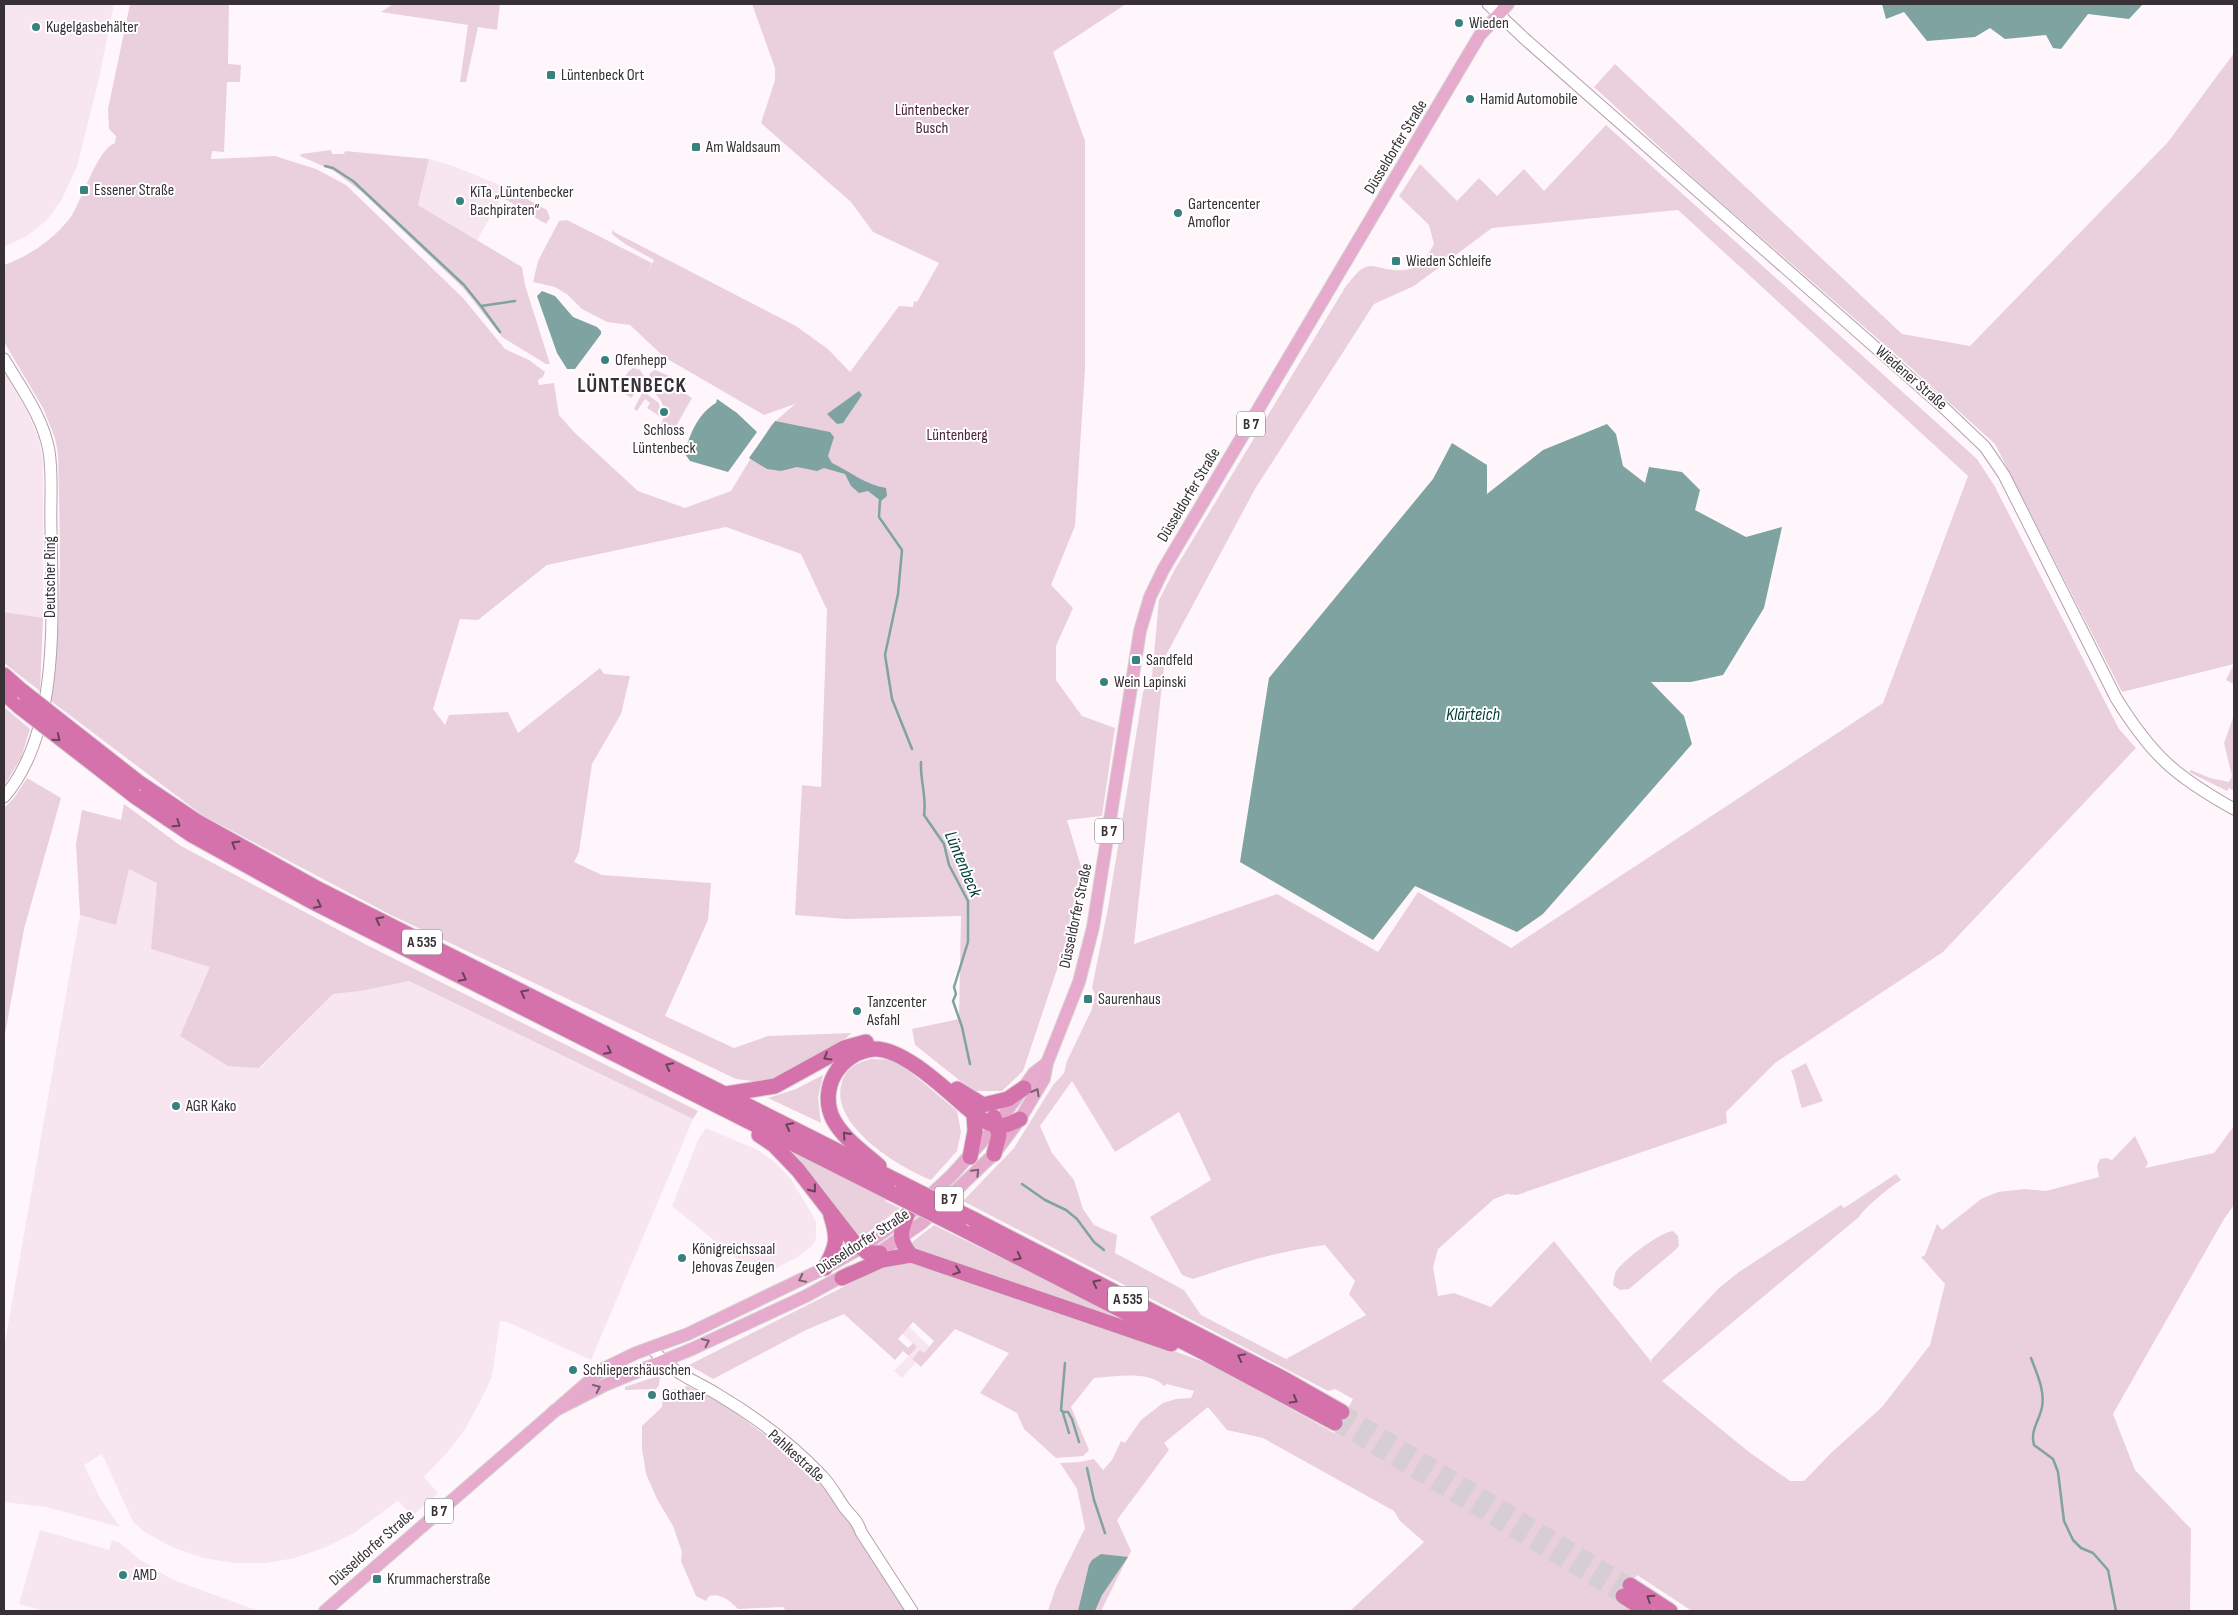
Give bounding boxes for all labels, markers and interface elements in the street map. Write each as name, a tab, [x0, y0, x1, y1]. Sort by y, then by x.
place label: Wieden	[1469, 14, 1509, 33]
marker: Wieden	[1453, 17, 1465, 29]
place label: Kugelgasbehälter	[46, 18, 139, 37]
marker: Kugelgasbehälter	[30, 21, 42, 33]
place label: Lüntenbeck Ort	[561, 66, 644, 85]
marker: Lüntenbeck Ort	[545, 69, 557, 81]
place label: Hamid Automobile	[1480, 90, 1578, 109]
marker: Hamid Automobile	[1464, 93, 1476, 105]
street label: Düsseldorfer Straße	[1360, 96, 1432, 198]
park label: Lüntenbecker Busch	[895, 101, 969, 138]
place label: Am Waldsaum	[705, 138, 781, 157]
marker: Am Waldsaum	[690, 141, 702, 153]
place label: Essener Straße	[94, 181, 174, 200]
place label: KiTa „Lüntenbecker Bachpiraten“	[470, 183, 574, 220]
marker: Essener Straße	[78, 184, 90, 196]
marker: KiTa „Lüntenbecker Bachpiraten“	[454, 195, 466, 207]
place label: Gartencenter Amoflor	[1187, 195, 1261, 232]
marker: Gartencenter Amoflor	[1172, 207, 1184, 219]
place label: Wieden Schleife	[1406, 252, 1492, 271]
marker: Wieden Schleife	[1390, 255, 1402, 267]
street label: Wiedener Straße	[1871, 342, 1951, 414]
place label: Ofenhepp	[615, 351, 667, 370]
marker: Ofenhepp	[599, 354, 611, 366]
district label: LÜNTENBECK	[577, 373, 687, 398]
marker: Schloss Lüntenbeck	[658, 406, 670, 418]
road number: B 7	[1237, 412, 1265, 436]
place label: Schloss Lüntenbeck	[632, 421, 696, 458]
park label: Lüntenberg	[926, 426, 988, 445]
street label: Düsseldorfer Straße	[1153, 444, 1225, 546]
street label: Deutscher Ring	[41, 536, 60, 618]
place label: Sandfeld	[1146, 651, 1193, 670]
marker: Sandfeld	[1130, 654, 1142, 666]
place label: Wein Lapinski	[1114, 673, 1186, 692]
marker: Wein Lapinski	[1098, 676, 1110, 688]
water label: Klärteich	[1446, 704, 1500, 725]
one-way arrow	[52, 732, 61, 741]
one-way arrow	[171, 818, 180, 827]
road number: B 7	[1095, 818, 1123, 844]
water label: Lüntenbeck	[940, 828, 987, 901]
one-way arrow	[232, 840, 241, 850]
street label: Düsseldorfer Straße	[1056, 862, 1096, 970]
one-way arrow	[313, 899, 322, 909]
one-way arrow	[375, 916, 384, 926]
road number: A 535	[402, 930, 442, 954]
one-way arrow	[458, 972, 467, 982]
one-way arrow	[520, 989, 529, 999]
place label: Saurenhaus	[1098, 990, 1161, 1009]
place label: Tanzcenter Asfahl	[866, 993, 927, 1030]
marker: Saurenhaus	[1082, 993, 1094, 1005]
marker: Tanzcenter Asfahl	[851, 1005, 863, 1017]
one-way arrow	[603, 1045, 612, 1055]
one-way arrow	[824, 1051, 833, 1061]
one-way arrow	[665, 1062, 674, 1072]
one-way arrow	[1030, 1088, 1040, 1097]
place label: AGR Kako	[185, 1097, 236, 1116]
marker: AGR Kako	[170, 1100, 182, 1112]
one-way arrow	[785, 1122, 794, 1132]
one-way arrow	[843, 1132, 852, 1141]
one-way arrow	[970, 1169, 979, 1178]
one-way arrow	[808, 1183, 816, 1192]
road number: B 7	[935, 1186, 963, 1212]
street label: Düsseldorfer Straße	[813, 1205, 913, 1279]
place label: Königreichssaal Jehovas Zeugen	[691, 1240, 775, 1277]
one-way arrow	[1013, 1251, 1022, 1261]
marker: Königreichssaal Jehovas Zeugen	[676, 1252, 688, 1264]
one-way arrow	[952, 1265, 961, 1275]
one-way arrow	[798, 1273, 807, 1283]
one-way arrow	[1092, 1279, 1101, 1289]
road number: A 535	[1108, 1286, 1148, 1312]
one-way arrow	[701, 1338, 710, 1348]
one-way arrow	[1237, 1353, 1246, 1363]
place label: Schliepershäuschen	[583, 1361, 691, 1380]
marker: Schliepershäuschen	[567, 1364, 579, 1376]
one-way arrow	[592, 1384, 601, 1395]
place label: Gothaer	[662, 1386, 706, 1405]
marker: Gothaer	[646, 1389, 658, 1401]
one-way arrow	[1289, 1394, 1298, 1404]
street label: Pahlkestraße	[764, 1426, 828, 1486]
road number: B 7	[425, 1498, 453, 1524]
street label: Düsseldorfer Straße	[326, 1506, 418, 1590]
place label: AMD	[132, 1566, 157, 1585]
marker: AMD	[117, 1569, 129, 1581]
place label: Krummacherstraße	[387, 1570, 490, 1589]
marker: Krummacherstraße	[371, 1573, 383, 1585]
one-way arrow	[1647, 1595, 1656, 1604]

